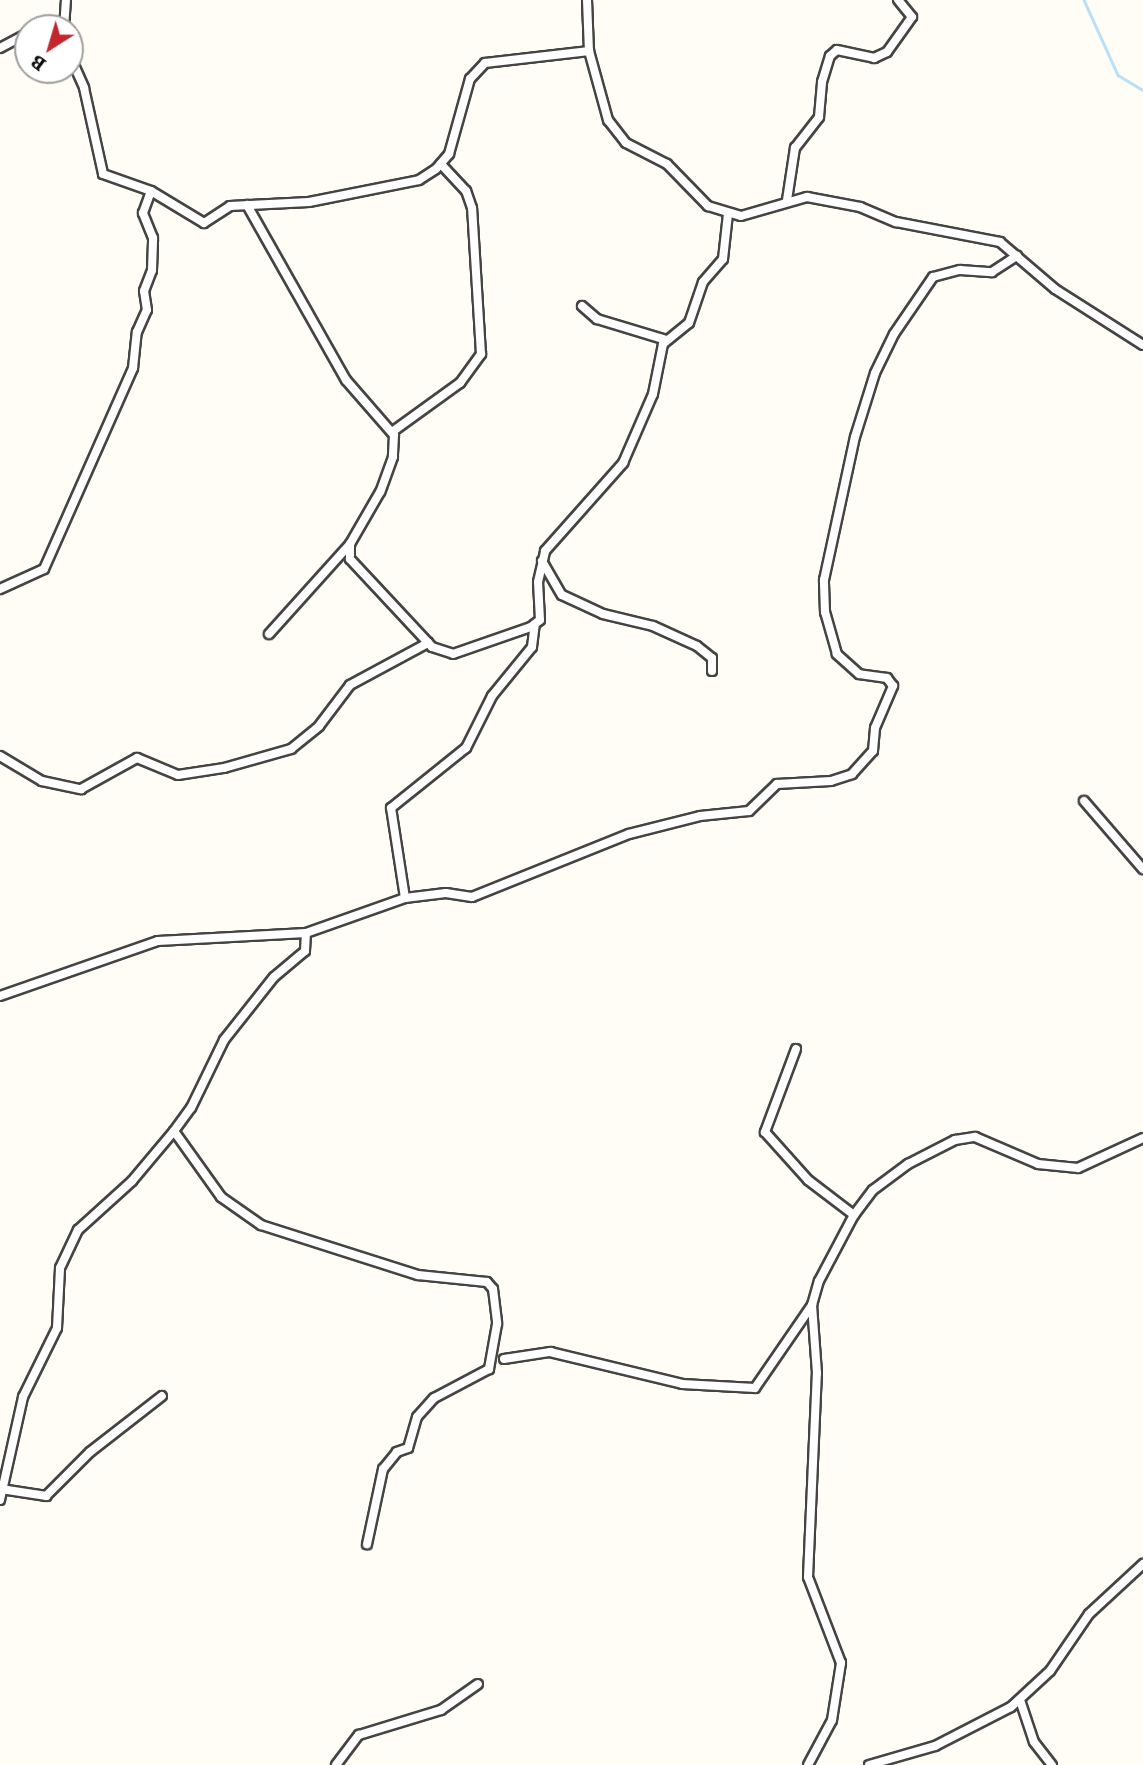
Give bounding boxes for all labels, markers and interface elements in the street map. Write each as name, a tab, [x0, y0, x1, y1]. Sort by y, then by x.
north arrow	[14, 14, 84, 84]
text: B	[24, 49, 51, 79]

